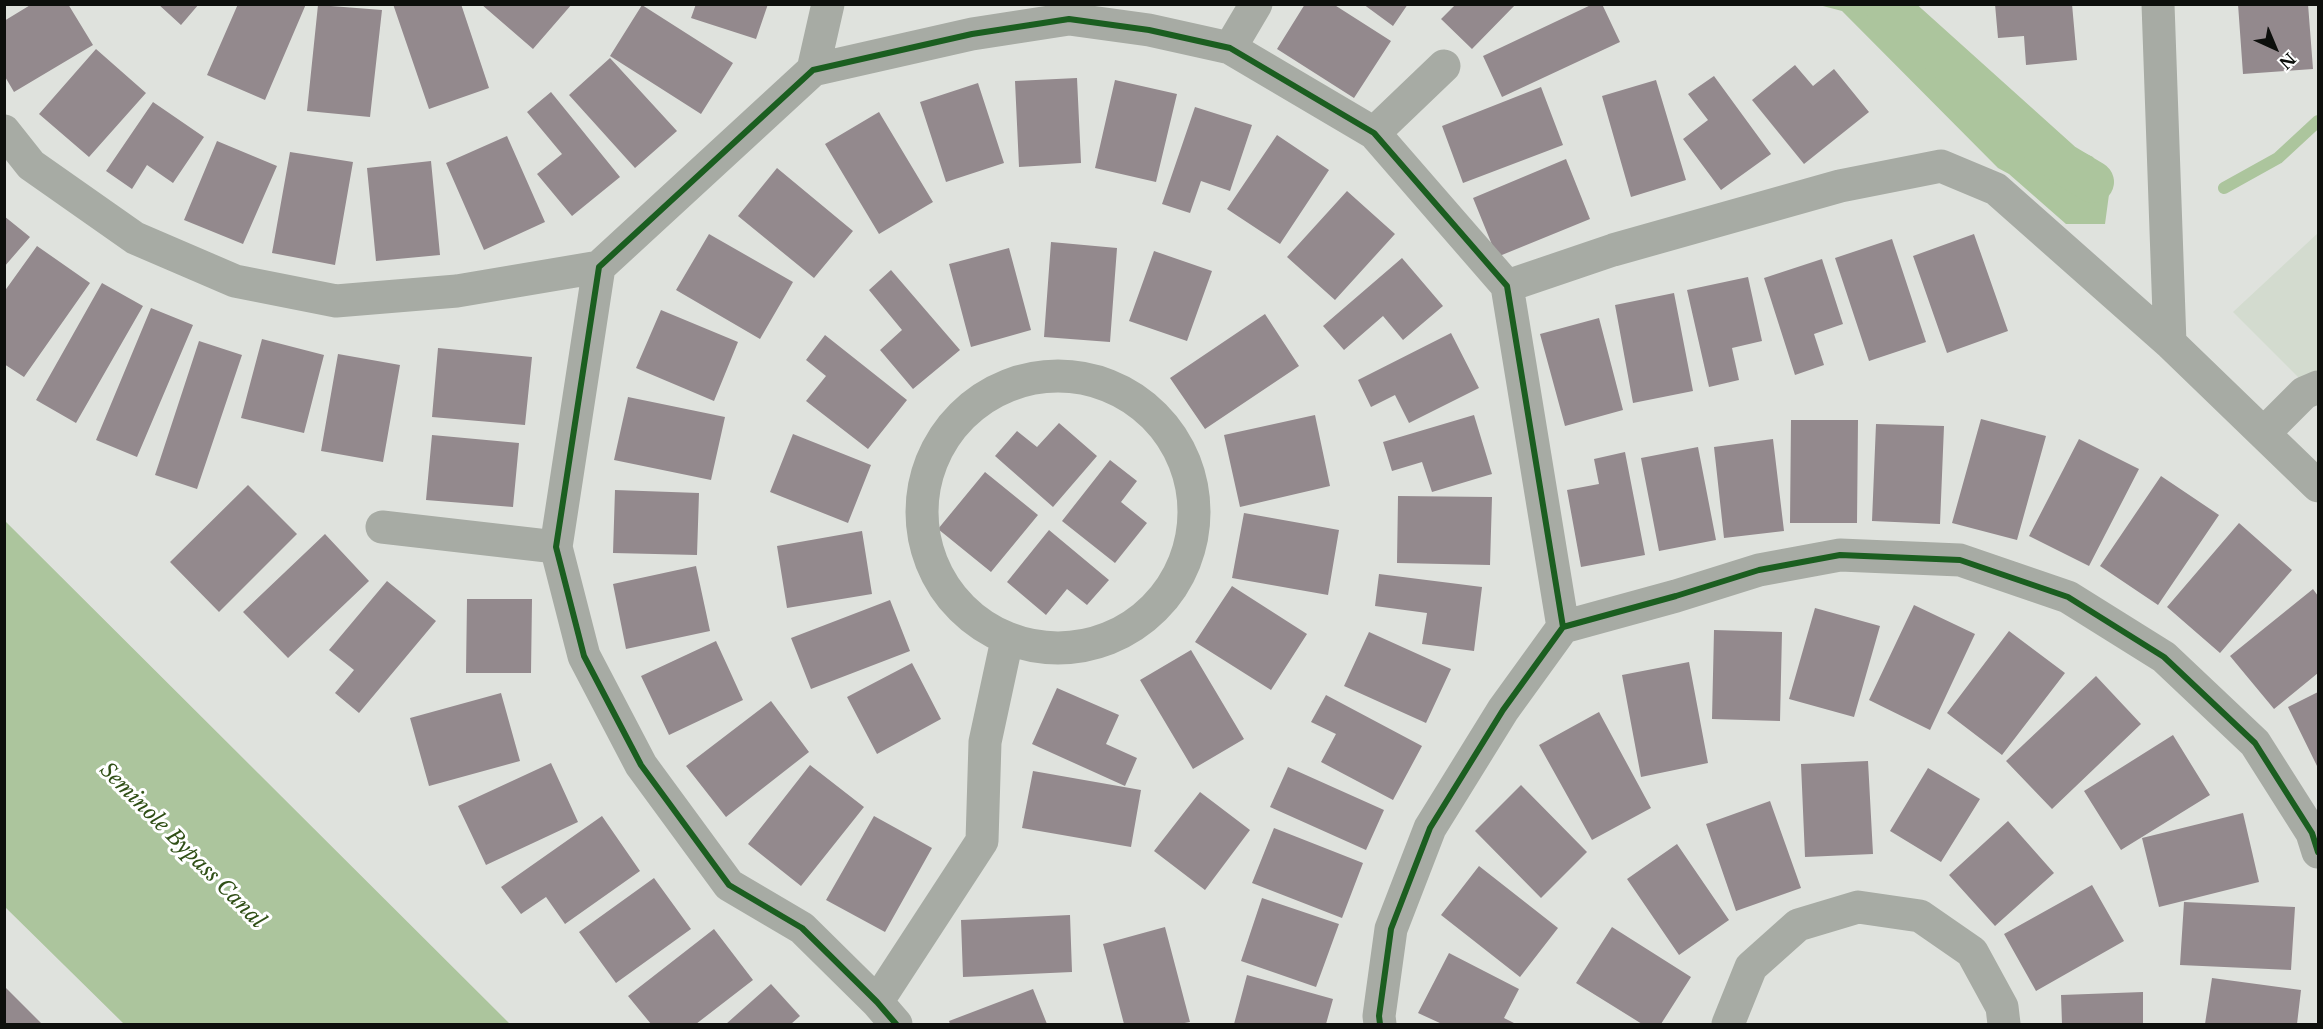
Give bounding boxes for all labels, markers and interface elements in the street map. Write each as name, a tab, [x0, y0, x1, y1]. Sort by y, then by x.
north arrow	[2245, 18, 2305, 78]
text: N	[2275, 49, 2300, 73]
water label: Seminole Bypass Canal	[94, 758, 270, 934]

